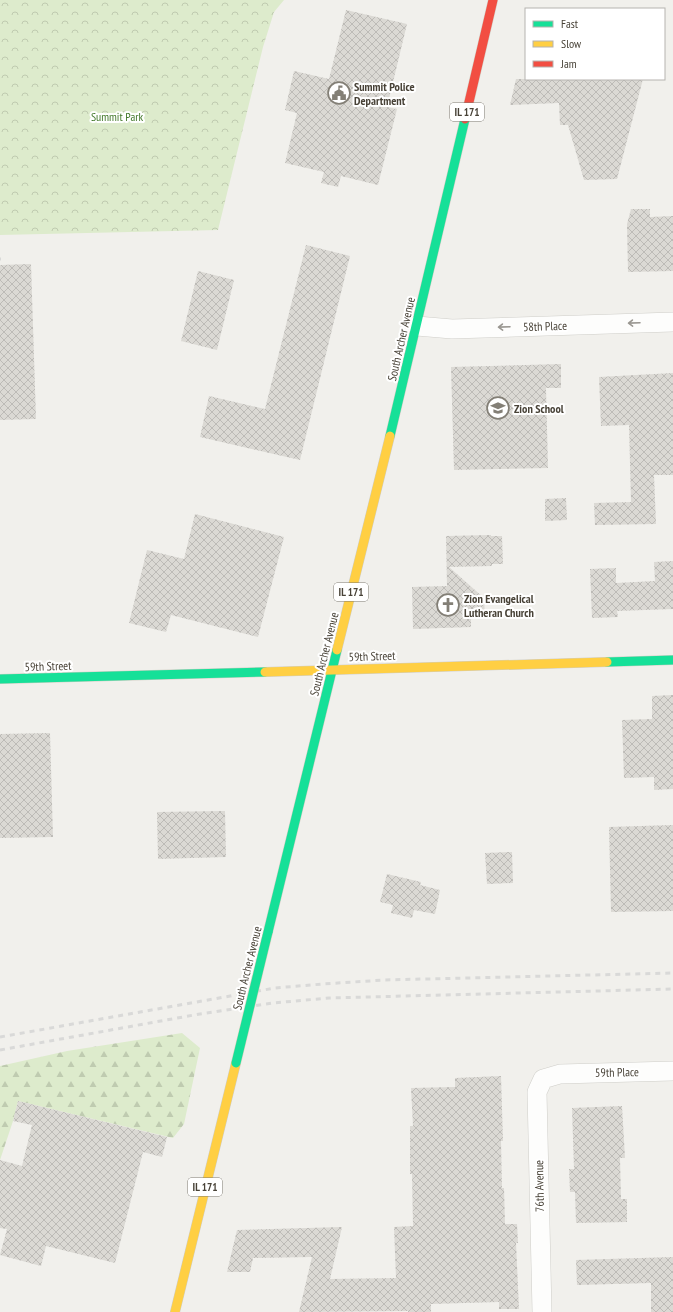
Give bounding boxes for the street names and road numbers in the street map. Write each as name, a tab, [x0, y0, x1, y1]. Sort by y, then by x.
road number: IL 171	[450, 103, 484, 121]
street label: South Archer Avenue	[384, 296, 418, 382]
street label: 58th Place	[523, 318, 567, 334]
road number: IL 171	[334, 583, 368, 601]
street label: South Archer Avenue	[306, 611, 342, 697]
street label: 59th Street	[348, 648, 396, 664]
street label: 59th Street	[24, 658, 72, 674]
street label: South Archer Avenue	[229, 925, 265, 1011]
street label: 59th Place	[595, 1064, 639, 1080]
street label: 76th Avenue	[531, 1160, 547, 1212]
road number: IL 171	[188, 1178, 222, 1196]

